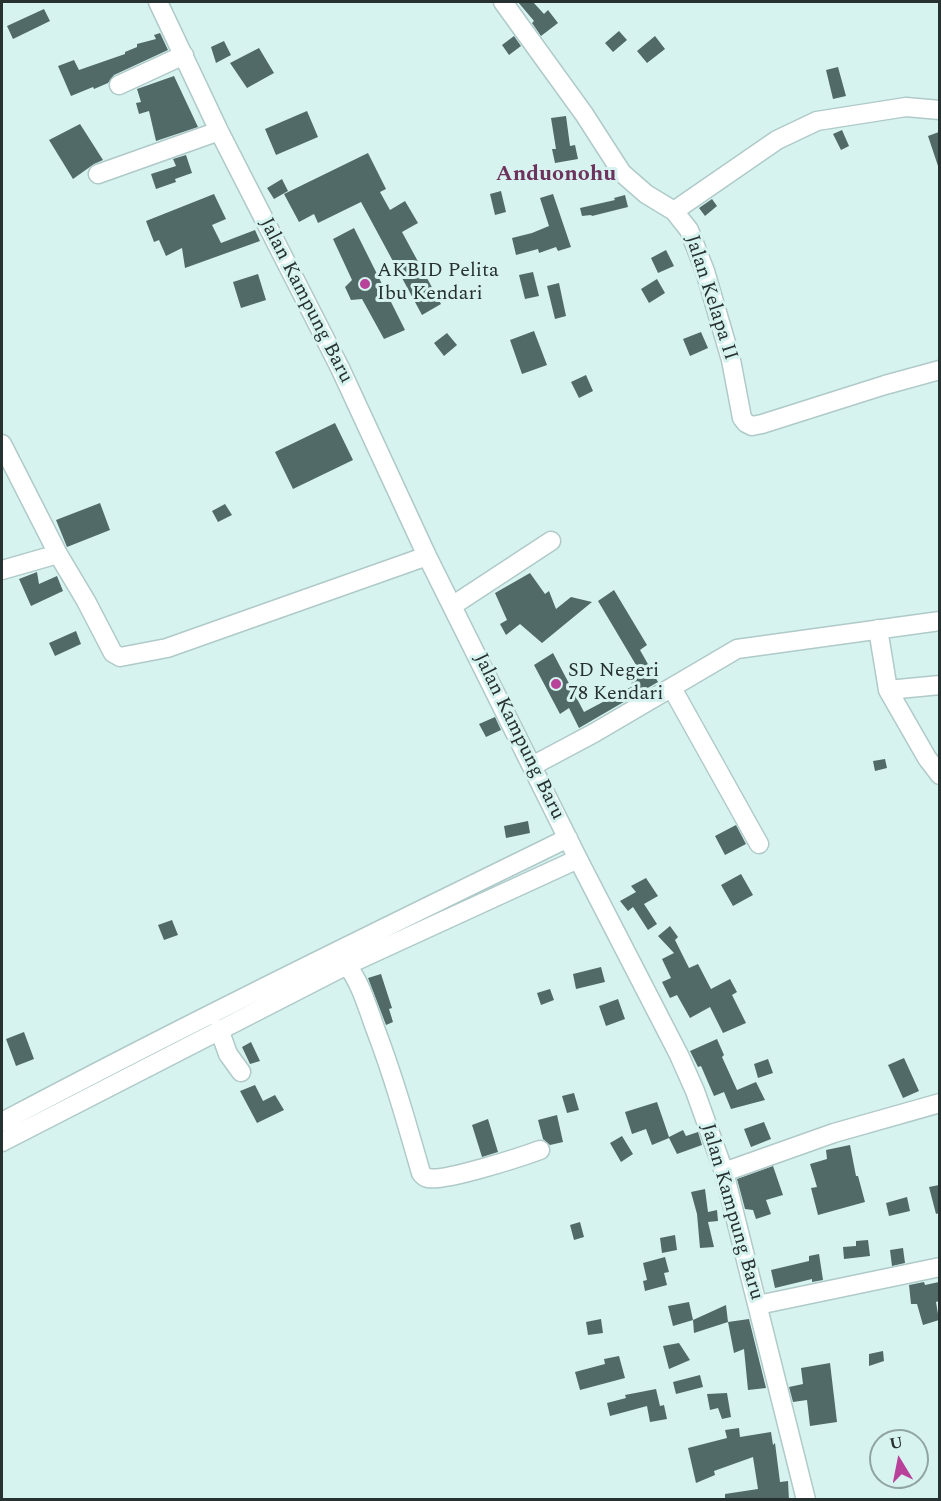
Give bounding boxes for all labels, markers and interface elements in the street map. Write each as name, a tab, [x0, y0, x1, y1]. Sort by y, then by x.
district label: Anduonohu	[496, 163, 616, 189]
street label: Jalan Kampung Baru	[253, 214, 357, 388]
street label: Jalan Kelapa II	[678, 232, 742, 364]
place label: AKBID Pelita Ibu Kendari	[377, 260, 499, 307]
marker: AKBID Pelita Ibu Kendari	[358, 277, 372, 291]
street label: Jalan Kampung Baru	[467, 650, 569, 824]
place label: SD Negeri 78 Kendari	[568, 660, 663, 707]
marker: SD Negeri 78 Kendari	[549, 677, 563, 691]
street label: Jalan Kampung Baru	[694, 1121, 768, 1303]
north arrow	[869, 1429, 929, 1489]
text: U	[888, 1430, 905, 1456]

